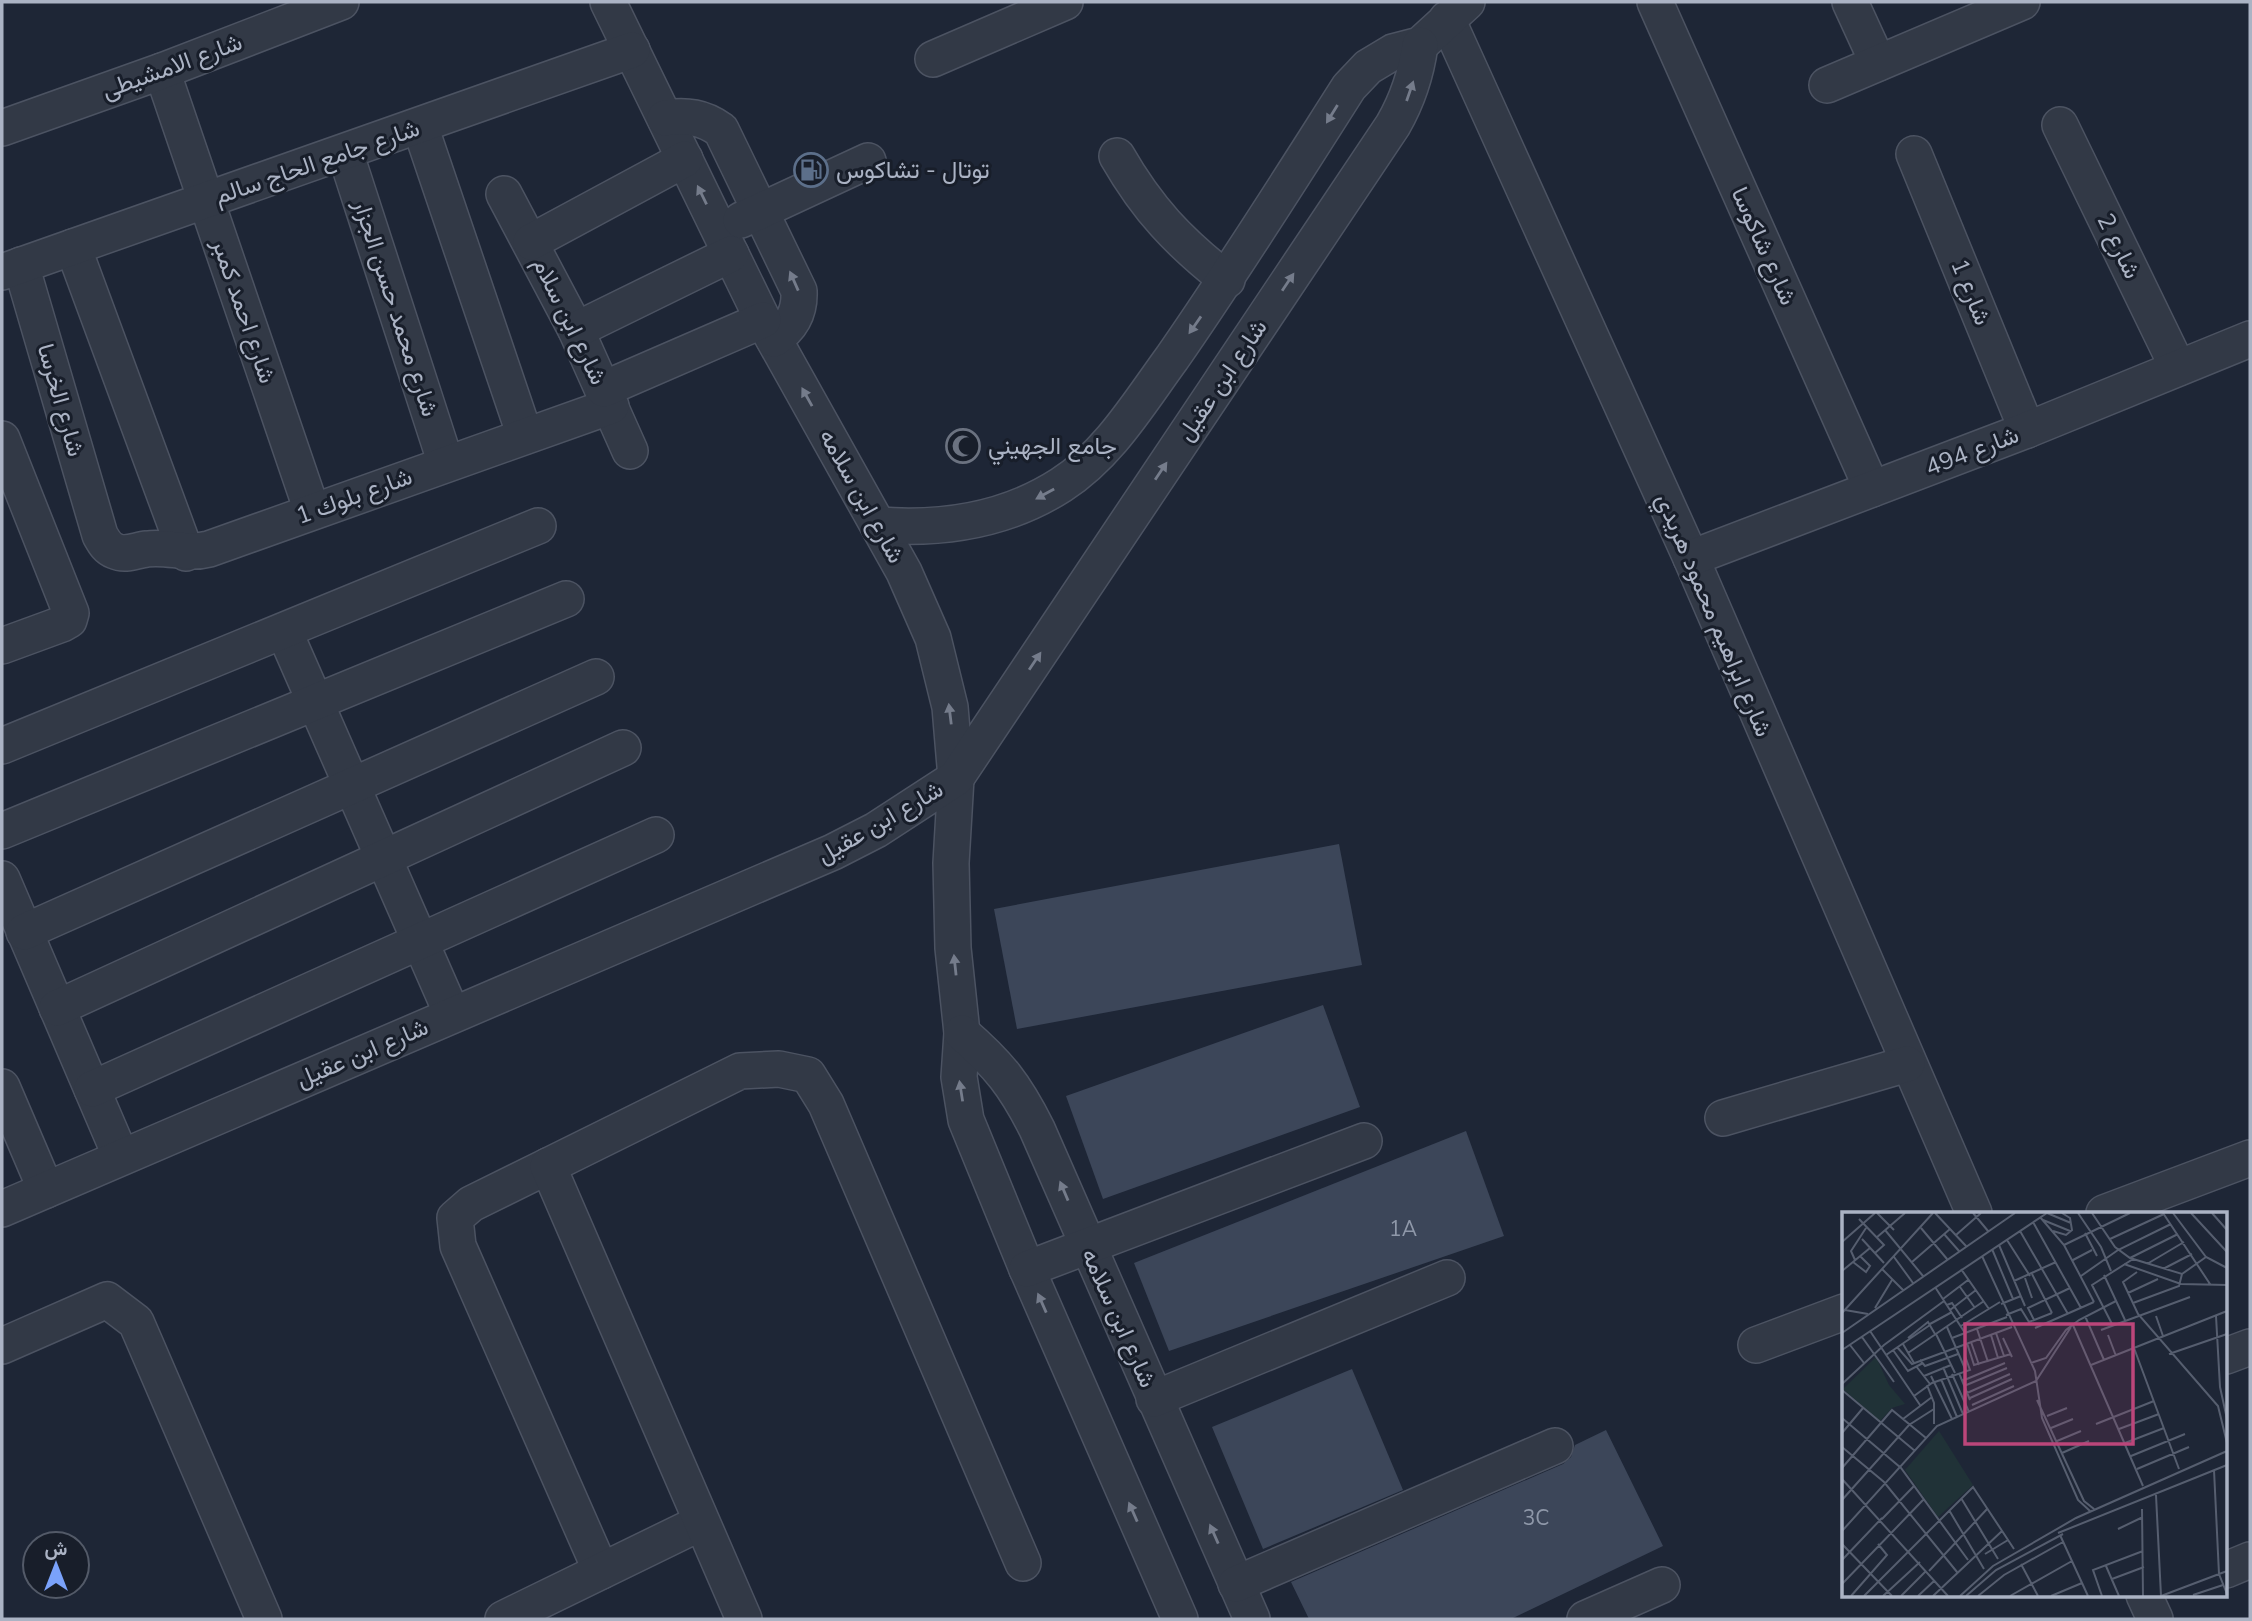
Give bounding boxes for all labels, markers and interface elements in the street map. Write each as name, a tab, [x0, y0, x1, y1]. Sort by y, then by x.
street label: شارع الامشيطى	[97, 26, 247, 106]
one-way arrow	[1405, 80, 1416, 101]
one-way arrow	[1325, 105, 1338, 124]
street label: شارع جامع الحاج سالم	[210, 112, 424, 213]
fuel station icon: توتال - تشاكوس	[792, 151, 830, 189]
place label: توتال - تشاكوس	[836, 154, 990, 186]
street label: شارع شاكوسا	[1724, 182, 1804, 310]
one-way arrow	[697, 185, 708, 205]
street label: شارع محمد حسن الجزار	[345, 194, 446, 421]
street label: شارع 2	[2090, 208, 2148, 284]
street label: شارع احمد كمبر	[204, 234, 284, 387]
street label: شارع ابن سلام	[525, 252, 615, 390]
street label: شارع 1	[1943, 254, 1999, 330]
one-way arrow	[788, 271, 800, 291]
one-way arrow	[1281, 273, 1295, 291]
street label: شارع ابن عقيل	[1169, 313, 1275, 447]
one-way arrow	[1188, 316, 1202, 335]
street label: شارع الخرسا	[30, 340, 92, 460]
one-way arrow	[801, 387, 813, 407]
street label: شارع 494	[1921, 419, 2023, 483]
street label: شارع ابن سلامه	[812, 423, 912, 569]
mosque icon: جامع الجهيني	[944, 427, 982, 465]
place label: جامع الجهيني	[988, 430, 1117, 465]
street label: شارع بلوك 1	[291, 460, 417, 532]
one-way arrow	[1155, 462, 1168, 481]
one-way arrow	[1035, 488, 1055, 500]
street label: شارع ابراهيم محمود هريدي	[1645, 488, 1780, 743]
one-way arrow	[1028, 651, 1041, 670]
one-way arrow	[945, 702, 956, 724]
street label: شارع ابن عقيل	[811, 773, 949, 871]
one-way arrow	[949, 954, 960, 976]
street label: شارع ابن عقيل	[291, 1011, 433, 1095]
one-way arrow	[955, 1080, 966, 1102]
one-way arrow	[1058, 1181, 1069, 1202]
inset map	[1842, 1212, 2228, 1596]
house number: 1A	[1389, 1215, 1417, 1243]
street label: شارع ابن سلامه	[1074, 1243, 1164, 1393]
one-way arrow	[1036, 1293, 1048, 1313]
one-way arrow	[1127, 1502, 1139, 1522]
house number: 3C	[1523, 1504, 1549, 1532]
one-way arrow	[1208, 1524, 1219, 1545]
north arrow	[21, 1530, 91, 1600]
text: ش	[45, 1536, 68, 1562]

